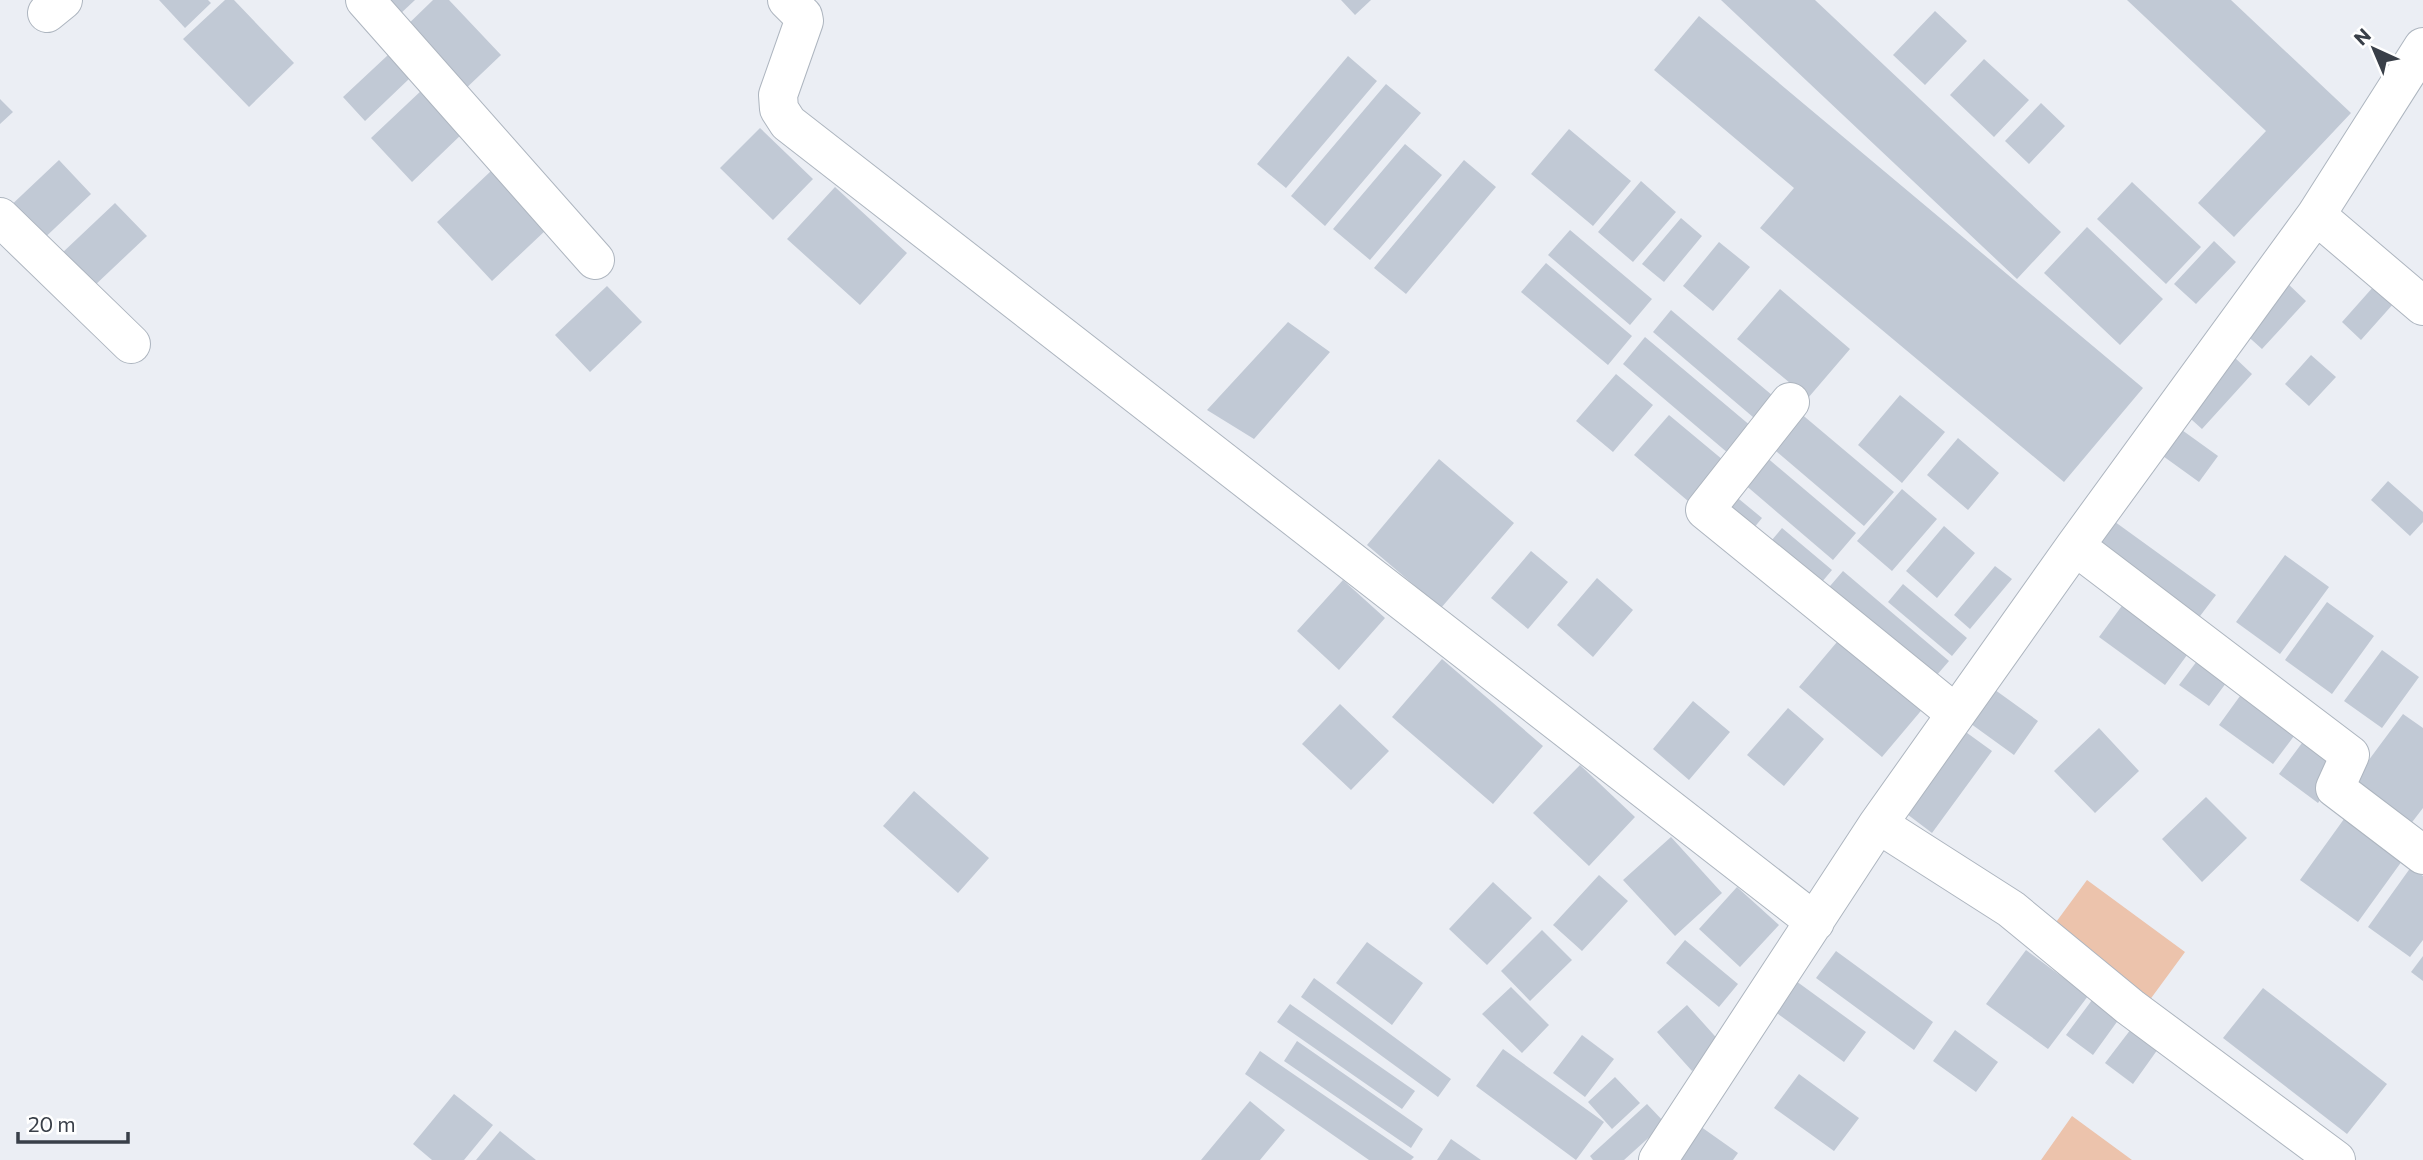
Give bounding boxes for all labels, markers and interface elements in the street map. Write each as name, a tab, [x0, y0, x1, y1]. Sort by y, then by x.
north arrow	[2339, 14, 2409, 84]
text: N	[2349, 23, 2375, 50]
scale bar	[18, 1100, 128, 1144]
text: 20 m	[28, 1111, 76, 1136]

